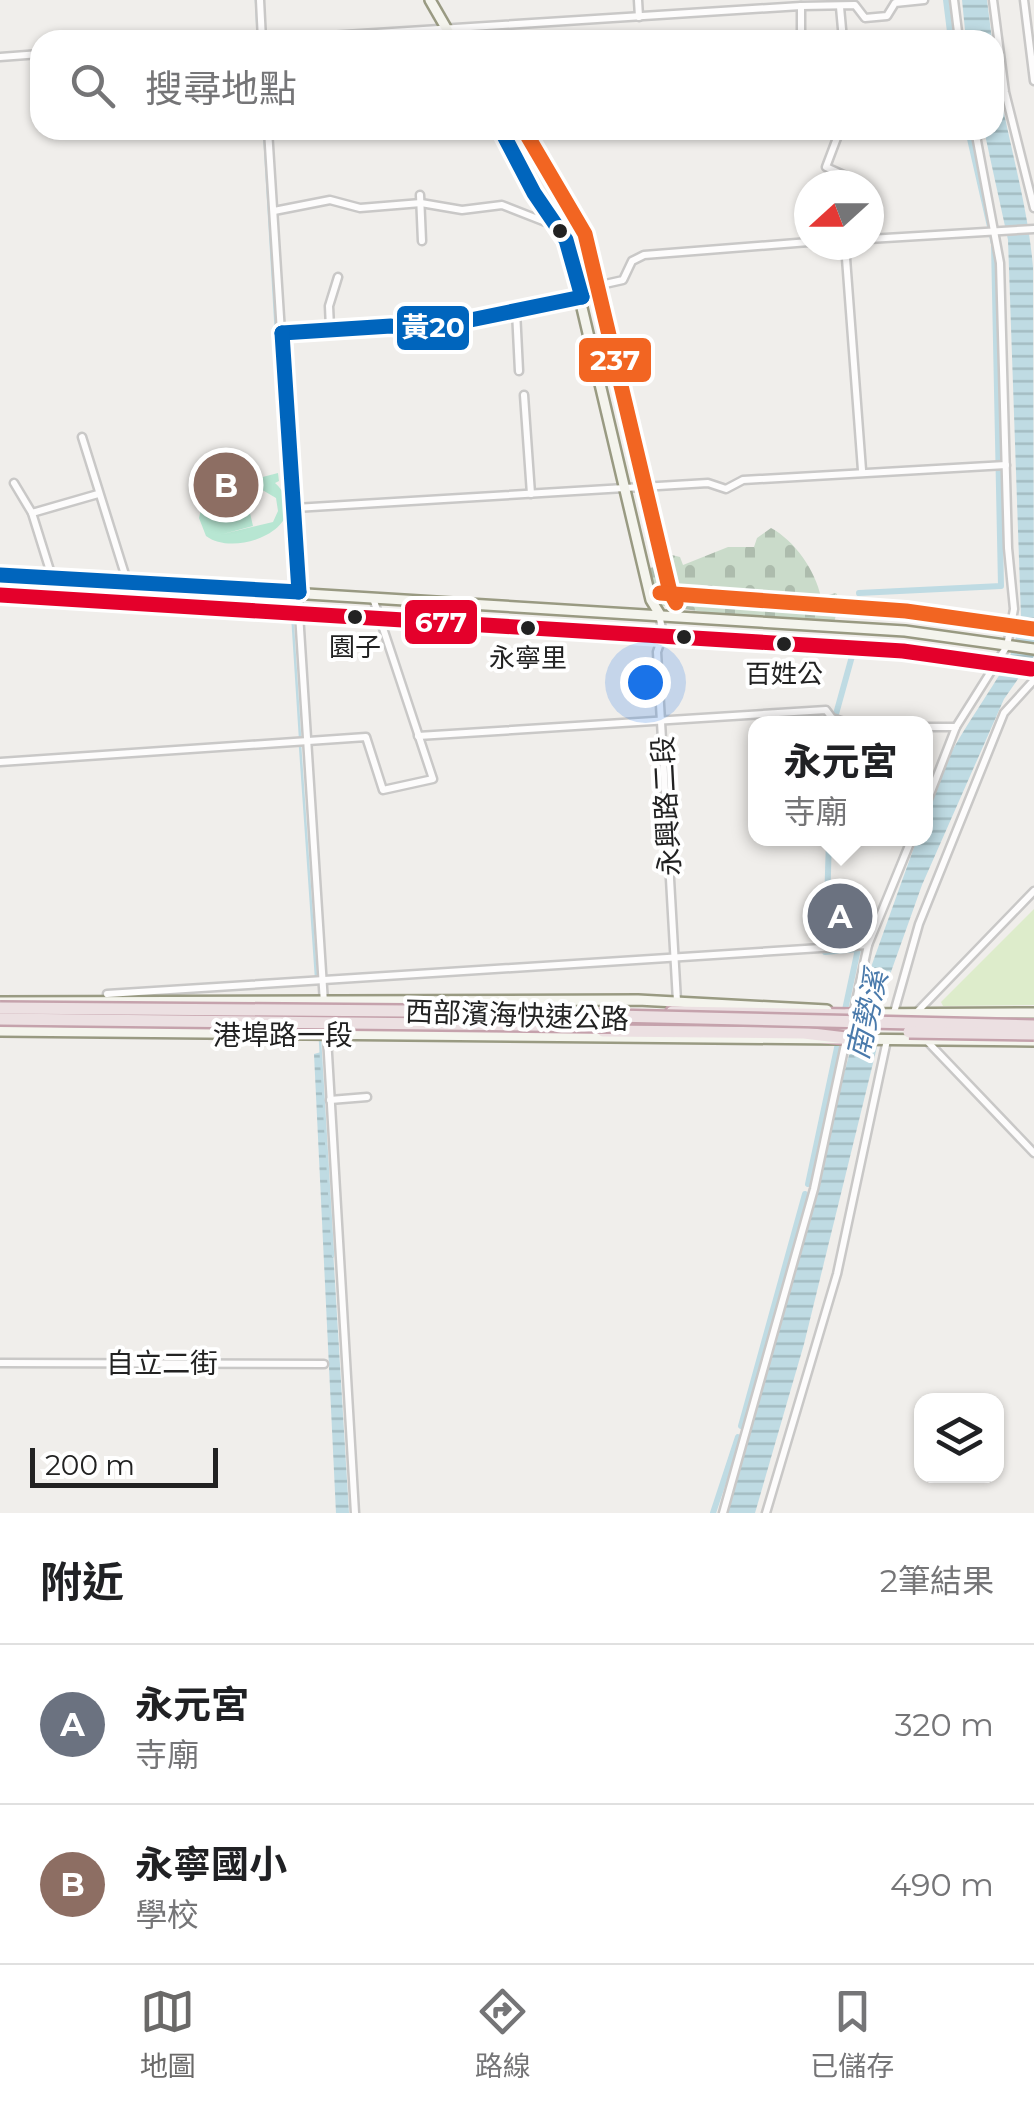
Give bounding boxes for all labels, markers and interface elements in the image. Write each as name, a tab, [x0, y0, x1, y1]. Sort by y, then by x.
search box	[30, 30, 1004, 140]
icon: search	[65, 58, 120, 113]
text: 搜尋地點	[145, 65, 297, 112]
north arrow	[794, 170, 884, 260]
unlabelled marker	[550, 221, 570, 241]
line badge: 黃20	[395, 304, 471, 352]
text: 黃20	[401, 310, 465, 344]
line badge: 237	[577, 336, 653, 384]
text: 237	[590, 343, 640, 377]
pin: B	[194, 448, 258, 522]
line badge: 677	[403, 598, 479, 646]
text: 677	[415, 605, 467, 639]
marker: 園子	[345, 607, 365, 627]
marker: 永寧里	[518, 618, 538, 638]
unlabelled marker	[674, 627, 694, 647]
place label: 園子	[329, 631, 381, 663]
marker: 百姓公	[774, 634, 794, 654]
place label: 永寧里	[489, 642, 567, 674]
your location	[620, 657, 671, 708]
place label: 百姓公	[745, 658, 823, 690]
popup	[748, 716, 933, 846]
street label: 永興路二段	[645, 735, 687, 877]
text: 永元宮	[783, 738, 898, 785]
text: 寺廟	[783, 792, 848, 831]
pin: A	[808, 878, 872, 954]
water label: 南勢溪	[839, 963, 896, 1063]
street label: 西部濱海快速公路	[404, 994, 630, 1036]
street label: 港埠路一段	[213, 1018, 353, 1052]
street label: 自立二街	[106, 1346, 218, 1380]
map controls	[914, 1393, 1004, 1483]
button: layers	[914, 1393, 1004, 1483]
scale bar	[30, 1443, 218, 1488]
text: 200 m	[45, 1448, 135, 1482]
text: 附近	[40, 1556, 124, 1608]
text: 2筆結果	[880, 1561, 994, 1600]
text: 永元宮	[135, 1681, 249, 1728]
text: A	[60, 1705, 85, 1744]
text: 320 m	[894, 1705, 994, 1744]
text: 寺廟	[135, 1735, 199, 1774]
text: 永寧國小	[135, 1841, 287, 1888]
text: B	[60, 1865, 85, 1904]
text: 490 m	[890, 1865, 994, 1904]
text: 學校	[135, 1895, 199, 1934]
tab: 地圖	[140, 1984, 196, 2084]
tab: 路線	[475, 1984, 531, 2084]
tab: 已儲存	[810, 1984, 894, 2084]

